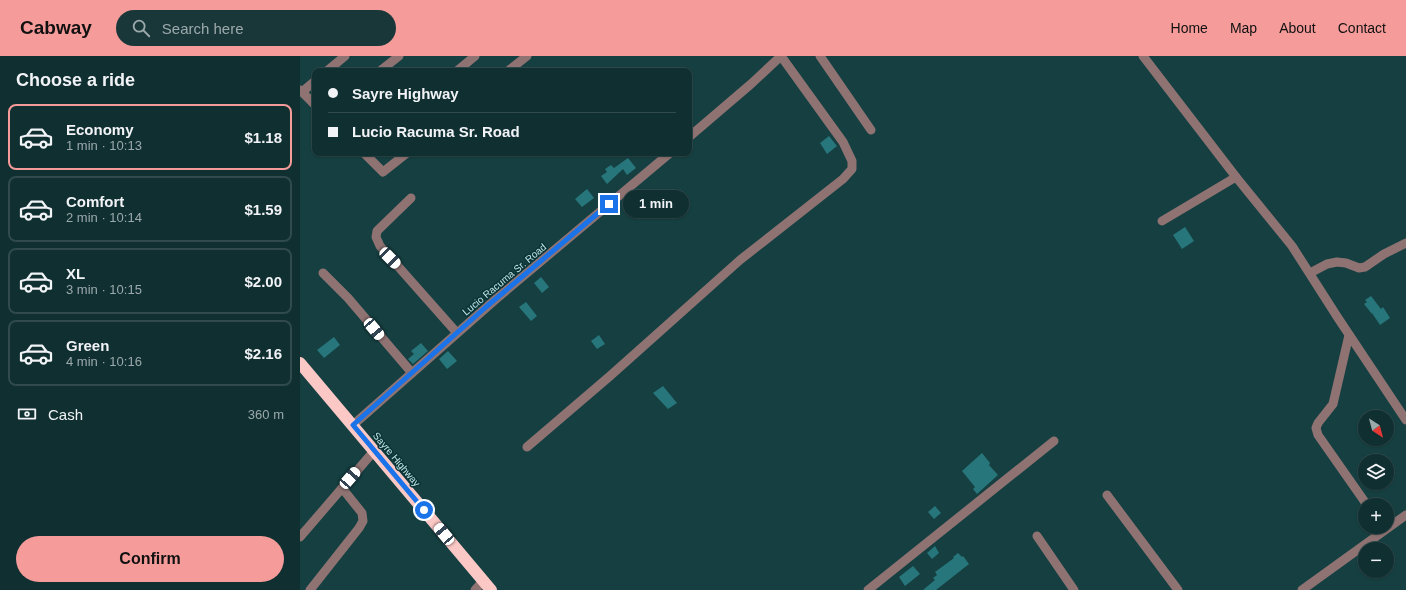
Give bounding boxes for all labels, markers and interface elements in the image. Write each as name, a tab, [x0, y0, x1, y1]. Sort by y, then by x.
search box	[116, 10, 396, 46]
text: Cabway	[20, 17, 92, 38]
icon: search	[130, 17, 152, 39]
text: Search here	[162, 20, 244, 37]
text: Home	[1171, 20, 1208, 36]
text: Map	[1230, 20, 1257, 36]
text: About	[1279, 20, 1316, 36]
text: Contact	[1338, 20, 1386, 36]
text: Choose a ride	[16, 70, 135, 90]
text: Sayre Highway	[352, 85, 459, 102]
icon: car	[18, 119, 54, 155]
text: Economy	[66, 121, 134, 138]
text: Lucio Racuma Sr. Road	[352, 123, 520, 140]
text: $1.18	[244, 129, 282, 146]
text: 1 min · 10:13	[66, 138, 142, 153]
callout: 1 min	[623, 190, 689, 218]
icon: car	[18, 191, 54, 227]
text: Comfort	[66, 193, 124, 210]
route end	[600, 195, 618, 213]
text: 1 min	[639, 196, 673, 211]
text: $1.59	[244, 201, 282, 218]
text: 2 min · 10:14	[66, 210, 142, 225]
street label: Lucio Racuma Sr. Road	[460, 241, 548, 318]
car	[377, 245, 403, 271]
icon: car	[18, 263, 54, 299]
text: XL	[66, 265, 85, 282]
text: $2.00	[244, 273, 282, 290]
text: 3 min · 10:15	[66, 282, 142, 297]
car	[362, 316, 386, 342]
icon: car	[18, 335, 54, 371]
text: Green	[66, 337, 109, 354]
text: $2.16	[244, 345, 282, 362]
text: 4 min · 10:16	[66, 354, 142, 369]
icon: cash	[16, 403, 38, 425]
text: Cash	[48, 406, 83, 423]
text: 360 m	[248, 407, 284, 422]
north arrow	[1358, 410, 1394, 446]
map controls	[1358, 410, 1394, 578]
street label: Sayre Highway	[371, 430, 422, 489]
button: layers	[1358, 454, 1394, 490]
car	[338, 465, 362, 491]
button: +	[1358, 498, 1394, 534]
route start	[415, 501, 433, 519]
car	[432, 521, 456, 547]
button: Confirm	[16, 536, 284, 582]
button: −	[1358, 542, 1394, 578]

